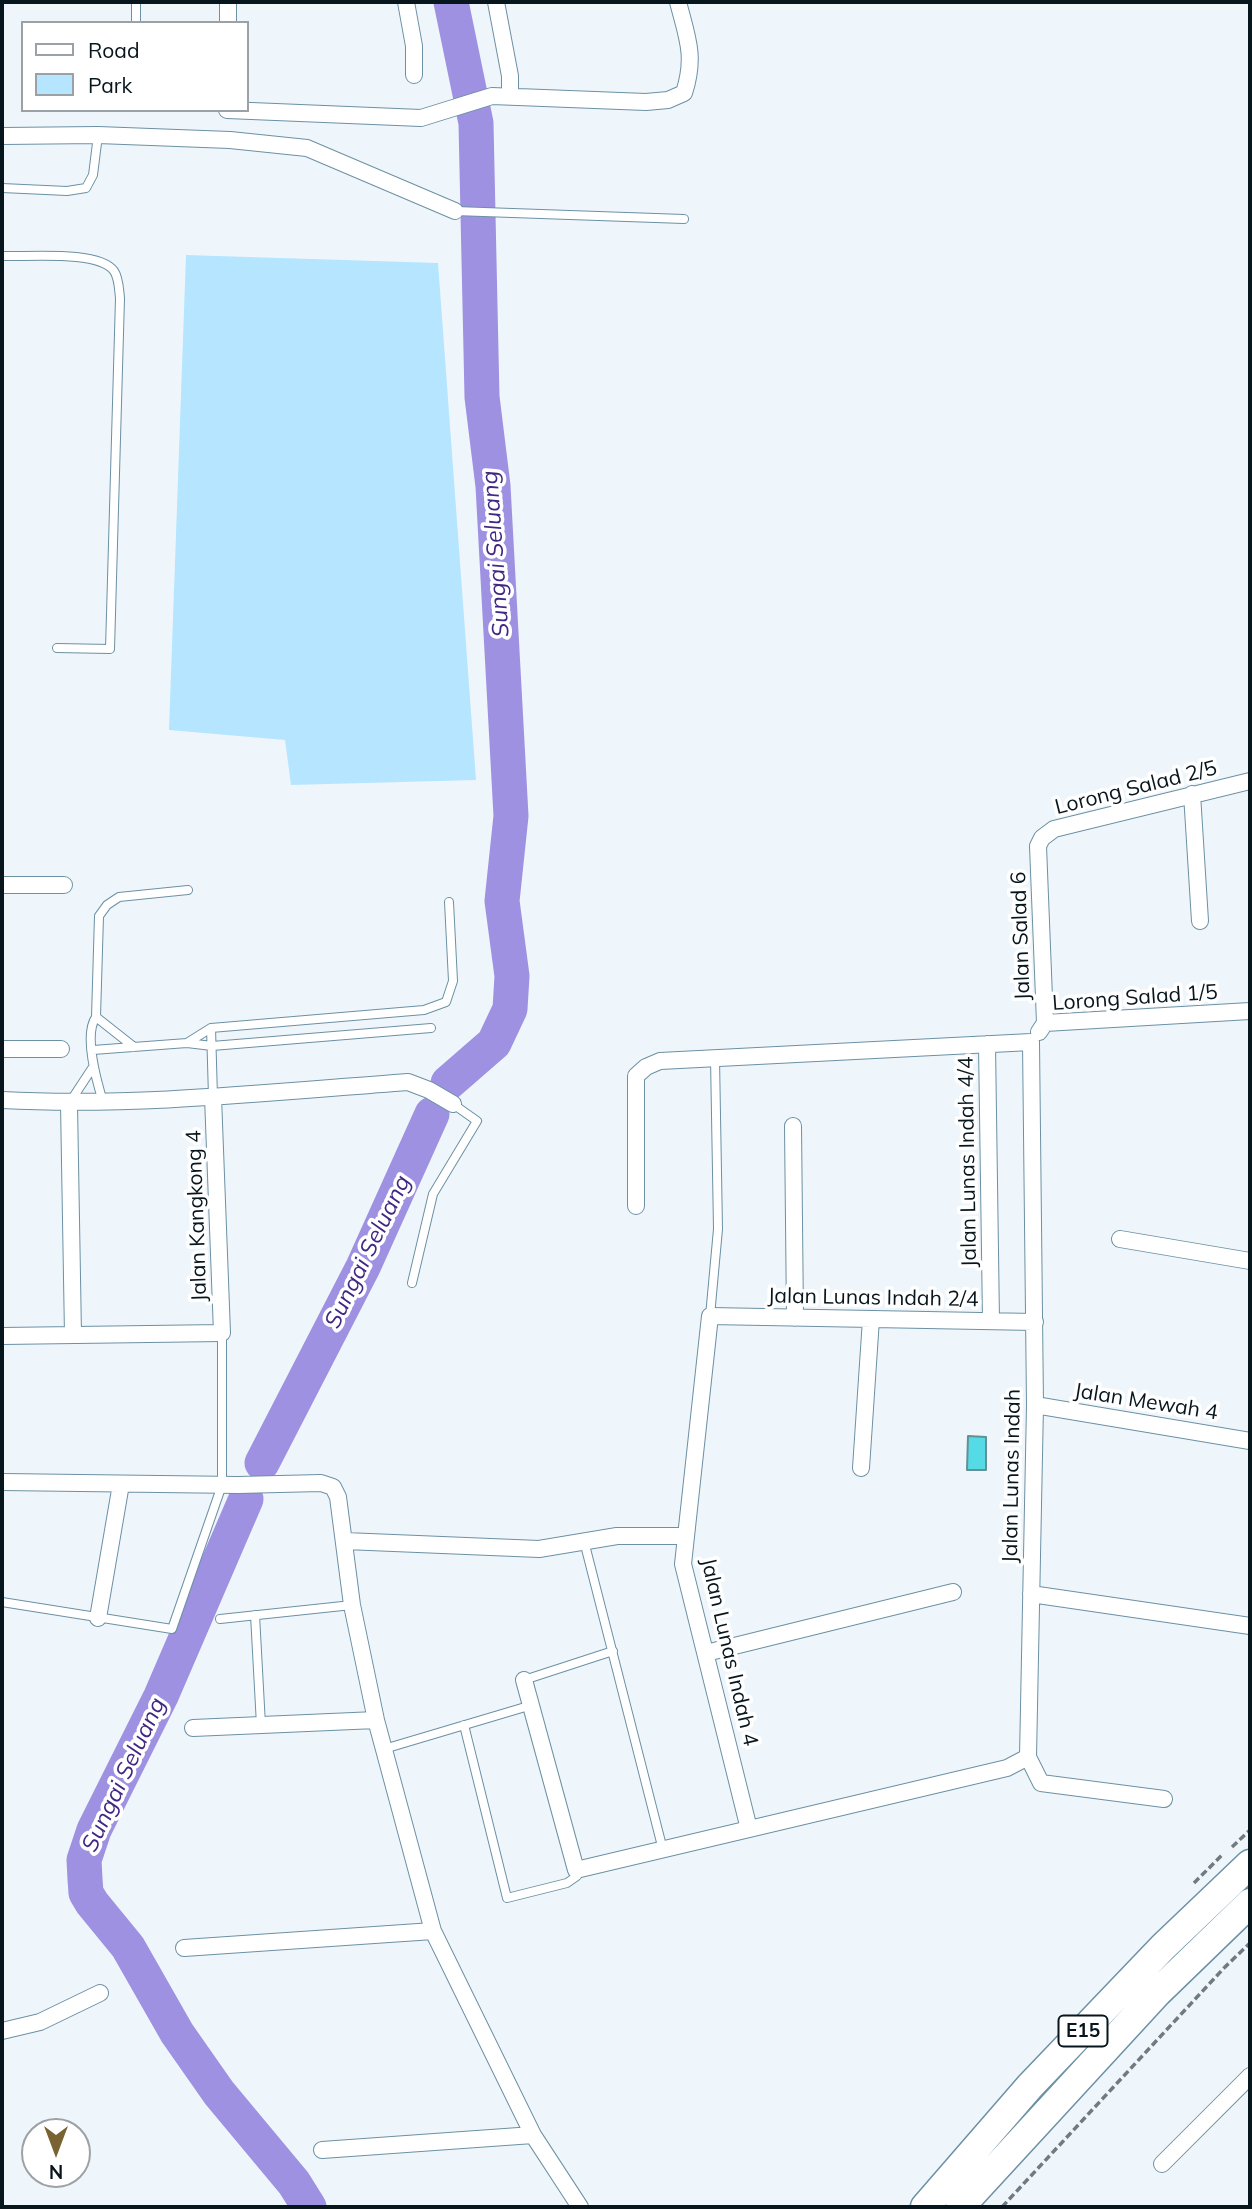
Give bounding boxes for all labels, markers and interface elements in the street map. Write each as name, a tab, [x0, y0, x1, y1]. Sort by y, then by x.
legend	[21, 21, 248, 112]
text: Road	[88, 37, 139, 63]
text: Park	[88, 72, 132, 98]
water label: Sungai Seluang	[476, 470, 516, 638]
street label: Lorong Salad 2/5	[1053, 756, 1219, 820]
street label: Jalan Salad 6	[1006, 871, 1036, 1001]
street label: Lorong Salad 1/5	[1051, 980, 1219, 1016]
street label: Jalan Lunas Indah 4/4	[954, 1056, 982, 1268]
street label: Jalan Kangkong 4	[181, 1130, 213, 1302]
water label: Sungai Seluang	[319, 1171, 417, 1333]
street label: Jalan Lunas Indah 2/4	[767, 1284, 979, 1312]
street label: Jalan Mewah 4	[1072, 1378, 1220, 1426]
street label: Jalan Lunas Indah	[998, 1389, 1026, 1563]
street label: Jalan Lunas Indah 4	[695, 1555, 763, 1749]
water label: Sungai Seluang	[76, 1694, 172, 1856]
road number: E15	[1058, 2016, 1108, 2047]
north arrow	[21, 2118, 91, 2188]
text: N	[49, 2160, 63, 2184]

